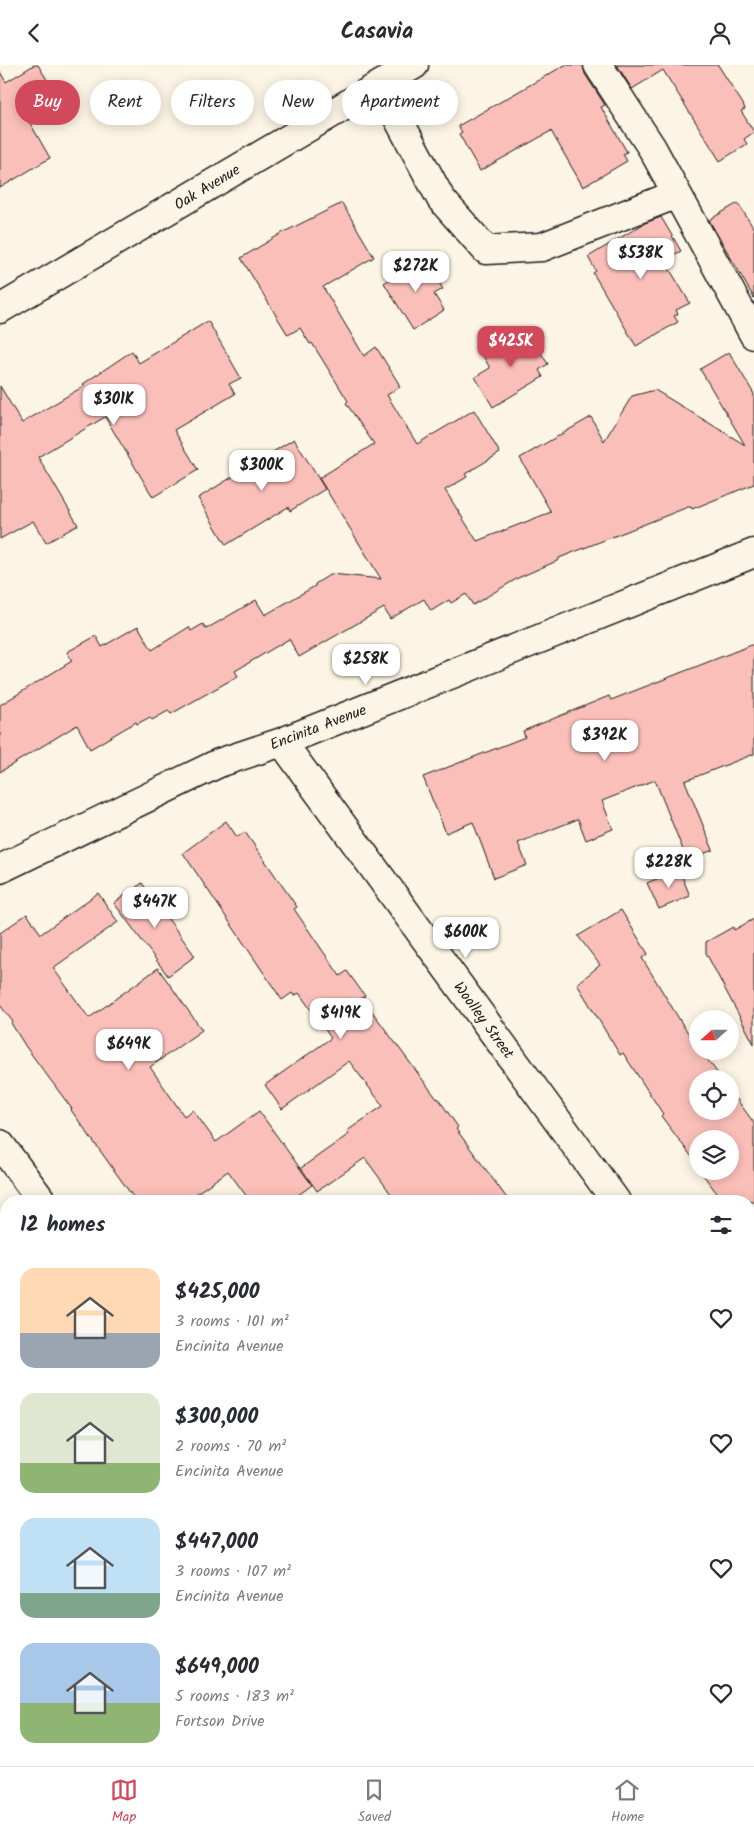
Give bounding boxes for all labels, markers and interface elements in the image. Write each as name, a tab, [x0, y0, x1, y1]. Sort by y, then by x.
text: Casavia	[341, 15, 413, 50]
icon: back	[20, 19, 48, 47]
icon: person	[706, 19, 734, 47]
chip: Buy	[15, 80, 80, 125]
chip: Rent	[90, 80, 161, 125]
chip: Filters	[171, 80, 254, 125]
chip: New	[264, 80, 332, 125]
chip: Apartment	[342, 80, 458, 125]
street label: Oak Avenue	[170, 159, 245, 217]
pin: $538K	[606, 237, 676, 280]
text: $538K	[618, 241, 664, 266]
pin: $272K	[381, 251, 451, 293]
text: $272K	[393, 254, 439, 279]
pin: $425K	[476, 325, 546, 368]
text: $425K	[488, 329, 534, 354]
pin: $301K	[79, 383, 149, 426]
text: $301K	[94, 387, 134, 412]
pin: $300K	[227, 449, 297, 492]
text: $300K	[240, 453, 284, 478]
pin: $258K	[331, 643, 401, 686]
text: $258K	[343, 647, 389, 672]
street label: Encinita Avenue	[267, 698, 370, 757]
pin: $392K	[570, 719, 640, 762]
text: $392K	[582, 723, 628, 748]
pin: $228K	[634, 847, 704, 889]
text: $228K	[645, 850, 693, 875]
pin: $447K	[120, 887, 190, 929]
text: $447K	[133, 890, 177, 915]
pin: $600K	[431, 917, 501, 959]
text: $600K	[444, 920, 488, 945]
street label: Woolley Street	[447, 977, 520, 1064]
pin: $419K	[306, 997, 376, 1040]
text: $419K	[321, 1001, 361, 1026]
north arrow	[689, 1010, 739, 1060]
map controls	[689, 1010, 739, 1180]
pin: $649K	[94, 1029, 164, 1071]
text: $649K	[107, 1032, 151, 1057]
button: locate	[689, 1070, 739, 1120]
button: layers	[689, 1130, 739, 1180]
text: 12 homes	[20, 1209, 105, 1242]
icon: filters	[707, 1211, 735, 1239]
text: $425,000	[175, 1276, 260, 1309]
icon: home	[60, 1288, 120, 1348]
icon: heart	[707, 1304, 735, 1332]
text: 3 rooms · 101 m²	[175, 1309, 289, 1334]
text: Encinita Avenue	[175, 1334, 283, 1359]
text: $300,000	[175, 1401, 258, 1434]
icon: home	[60, 1413, 120, 1473]
icon: heart	[707, 1429, 735, 1457]
text: 2 rooms · 70 m²	[175, 1434, 286, 1459]
text: Encinita Avenue	[175, 1459, 283, 1484]
text: $447,000	[175, 1526, 258, 1559]
icon: home	[60, 1538, 120, 1598]
icon: heart	[707, 1554, 735, 1582]
text: 3 rooms · 107 m²	[175, 1559, 291, 1584]
text: Encinita Avenue	[175, 1584, 283, 1609]
text: $649,000	[175, 1651, 259, 1684]
icon: home	[60, 1663, 120, 1723]
icon: heart	[707, 1679, 735, 1707]
text: 5 rooms · 183 m²	[175, 1684, 294, 1709]
text: Fortson Drive	[175, 1709, 265, 1734]
tab: Map	[110, 1776, 138, 1828]
tab: Saved	[358, 1776, 391, 1828]
tab: Home	[611, 1776, 644, 1828]

